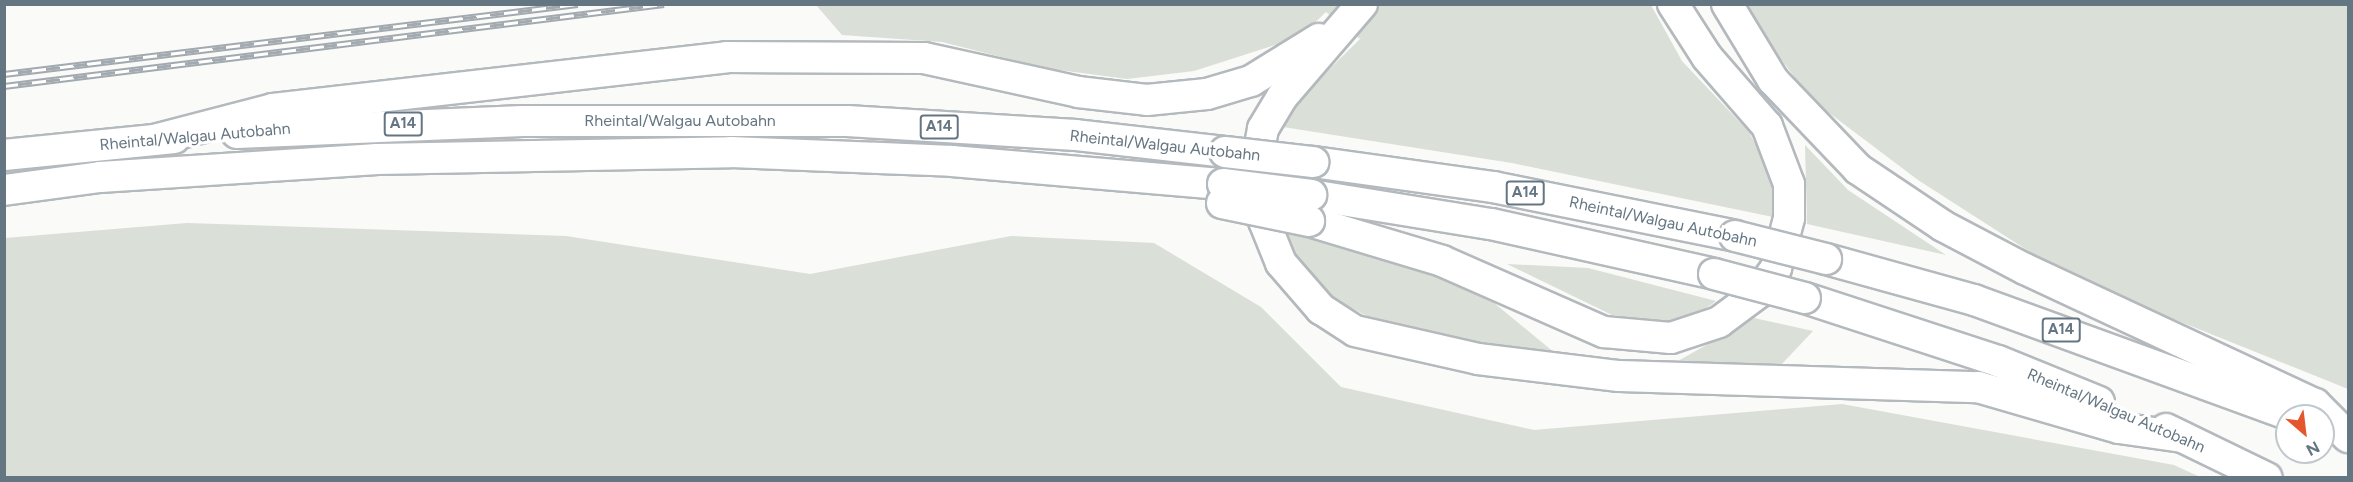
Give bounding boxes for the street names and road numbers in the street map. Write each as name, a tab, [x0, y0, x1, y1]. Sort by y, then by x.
street label: Rheintal/Walgau Autobahn	[584, 111, 776, 131]
road number: A14	[384, 112, 422, 136]
road number: A14	[920, 115, 958, 139]
street label: Rheintal/Walgau Autobahn	[99, 119, 291, 155]
street label: Rheintal/Walgau Autobahn	[1069, 126, 1261, 166]
road number: A14	[1506, 181, 1544, 205]
street label: Rheintal/Walgau Autobahn	[1567, 193, 1759, 251]
road number: A14	[2042, 318, 2080, 342]
street label: Rheintal/Walgau Autobahn	[2024, 365, 2208, 457]

